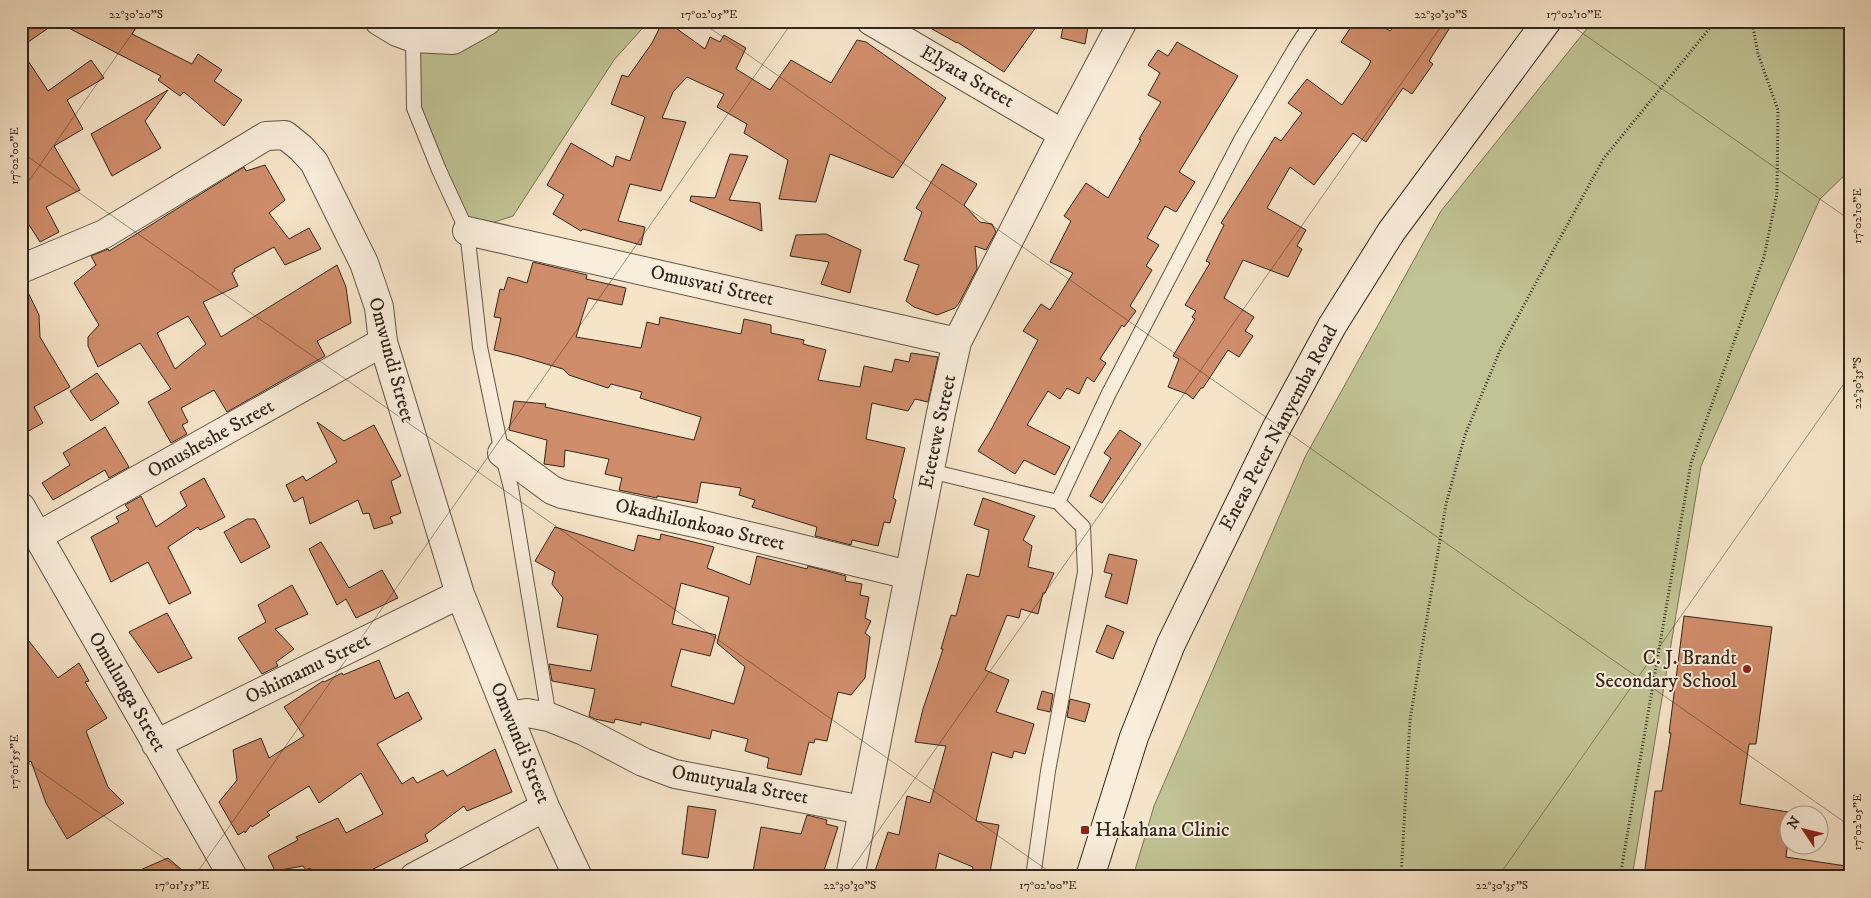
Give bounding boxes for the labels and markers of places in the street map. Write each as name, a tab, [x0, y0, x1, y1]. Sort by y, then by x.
place label: C. J. Brandt Secondary School	[1595, 646, 1737, 694]
marker: C. J. Brandt Secondary School	[1741, 663, 1753, 675]
place label: Hakahana Clinic	[1095, 818, 1230, 843]
marker: Hakahana Clinic	[1079, 824, 1091, 836]

